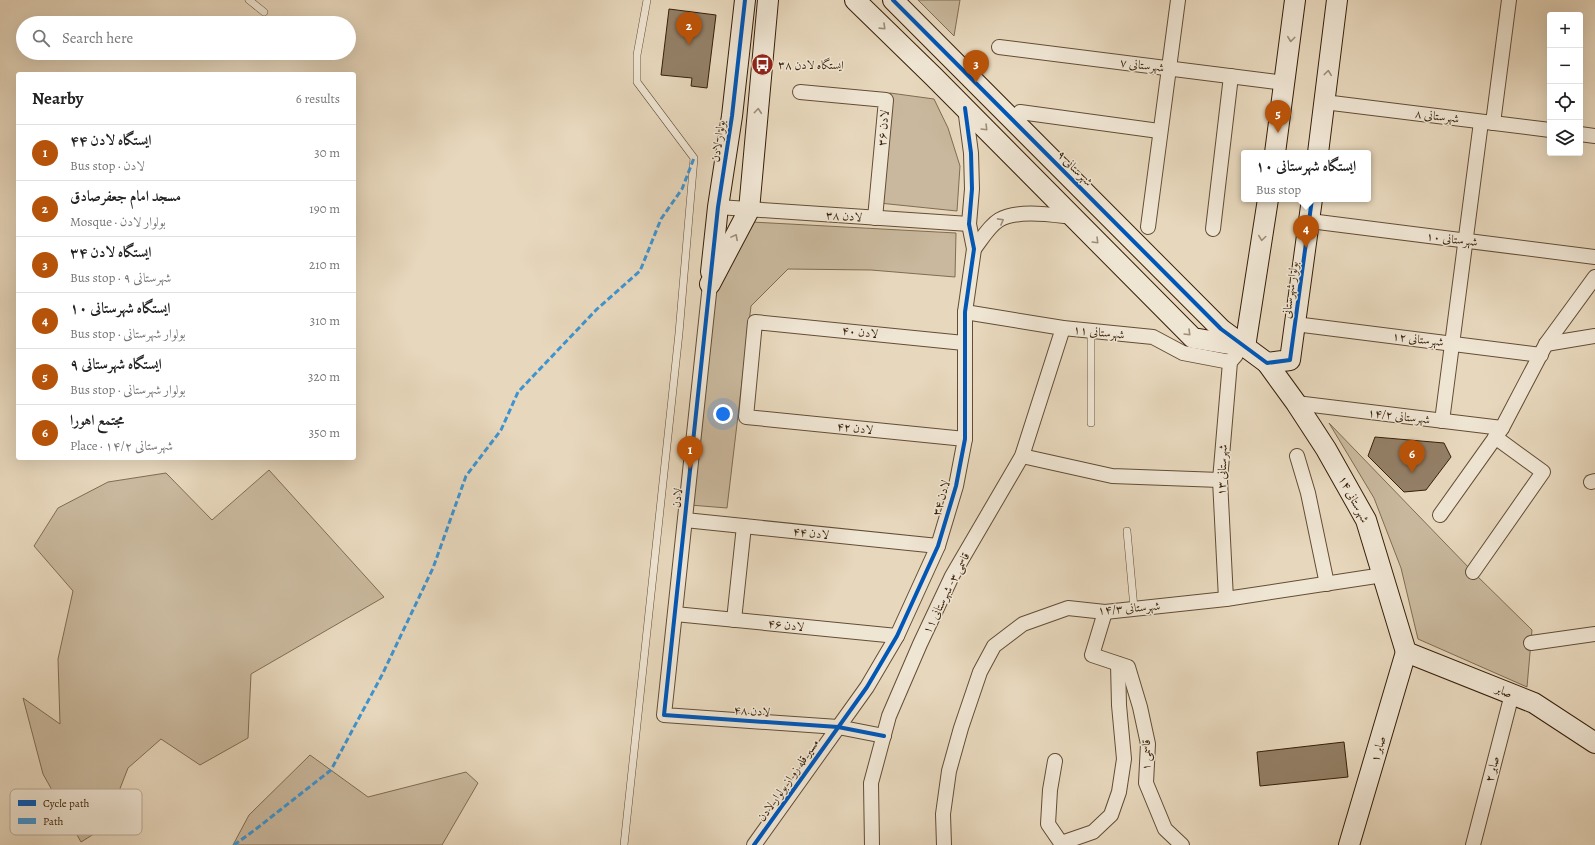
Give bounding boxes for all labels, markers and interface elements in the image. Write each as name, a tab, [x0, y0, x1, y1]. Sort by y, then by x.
pin: 2	[676, 12, 702, 45]
map controls	[1547, 12, 1583, 156]
button: +	[1547, 12, 1583, 48]
search box	[16, 16, 356, 60]
one-way arrow	[878, 22, 886, 30]
icon: search	[30, 27, 52, 49]
text: Search here	[62, 28, 133, 48]
one-way arrow	[1286, 36, 1295, 42]
button: −	[1547, 48, 1583, 84]
pin: 3	[963, 50, 989, 83]
bus stop icon: ایستگاه لادن ۳۸	[749, 52, 775, 78]
street label: شهرستانی ۷	[1119, 54, 1165, 76]
place label: ایستگاه لادن ۳۸	[778, 57, 844, 73]
one-way arrow	[1323, 70, 1332, 76]
button: locate	[1547, 84, 1583, 120]
text: Nearby	[32, 87, 83, 110]
text: 6 results	[296, 90, 340, 107]
pin: 5	[1265, 100, 1291, 133]
street label: شهرستانی ۸	[1414, 105, 1460, 127]
one-way arrow	[754, 108, 763, 114]
street label: لادن ۳۶	[873, 109, 893, 147]
street label: بولوار لادن	[707, 119, 729, 163]
button: layers	[1547, 120, 1583, 156]
one-way arrow	[980, 123, 988, 131]
text: ایستگاه لادن ۴۴	[70, 130, 152, 150]
text: 1	[43, 144, 47, 161]
text: 30 m	[314, 144, 340, 161]
street label: شهرستانی ۹	[1054, 147, 1096, 189]
popup	[1241, 150, 1371, 202]
text: ایستگاه شهرستانی ۱۰	[1256, 156, 1356, 176]
text: Bus stop · لادن	[70, 157, 145, 174]
text: Bus stop	[1256, 181, 1301, 198]
text: مسجد امام جعفرصادق	[70, 186, 181, 206]
text: 2	[42, 200, 48, 217]
text: 190 m	[309, 200, 340, 217]
street label: لادن ۳۸	[825, 207, 863, 225]
text: Mosque · بولوار لادن	[70, 213, 166, 230]
pin: 4	[1293, 215, 1319, 248]
one-way arrow	[997, 218, 1004, 226]
street label: شهرستانی ۱۰	[1425, 228, 1479, 250]
one-way arrow	[730, 234, 737, 241]
one-way arrow	[1258, 235, 1267, 241]
one-way arrow	[1091, 236, 1099, 244]
text: ایستگاه لادن ۳۴	[70, 242, 152, 262]
text: 3	[42, 256, 48, 273]
text: 210 m	[309, 256, 340, 273]
street label: بولوار شهرستانی	[1278, 260, 1302, 320]
text: Bus stop · شهرستانی ۹	[70, 269, 171, 286]
text: ایستگاه شهرستانی ۱۰	[70, 298, 170, 318]
text: 4	[42, 312, 48, 329]
text: 310 m	[310, 312, 340, 329]
street label: شهرستانی ۱۱	[1073, 321, 1125, 343]
street label: لادن ۴۰	[841, 322, 879, 342]
text: Bus stop · بولوار شهرستانی	[70, 325, 185, 342]
one-way arrow	[1183, 328, 1191, 336]
street label: شهرستانی ۱۲	[1391, 328, 1445, 350]
text: ایستگاه شهرستانی ۹	[70, 354, 162, 374]
text: 5	[42, 368, 48, 385]
text: 320 m	[308, 368, 340, 385]
text: Bus stop · بولوار شهرستانی	[70, 381, 185, 398]
your location	[713, 404, 733, 424]
street label: شهرستانی ۱۴/۲	[1367, 404, 1431, 428]
text: مجتمع اهورا	[70, 410, 124, 430]
street label: لادن ۴۲	[836, 418, 874, 438]
text: 6	[42, 424, 48, 441]
text: 350 m	[309, 424, 340, 441]
pin: 1	[677, 436, 703, 469]
text: Place · شهرستانی ۱۴/۲	[70, 437, 173, 454]
pin: 6	[1399, 440, 1425, 473]
street label: شهرستانی ۱۳	[1213, 444, 1231, 496]
street label: شهرستانی ۱۴	[1335, 473, 1373, 525]
street label: لادن ۳۴	[928, 478, 954, 518]
street label: لادن	[668, 487, 686, 509]
street label: لادن ۴۴	[792, 523, 830, 543]
street label: قاسمی ۳- شهرستانی ۱۱	[919, 550, 974, 637]
street label: شهرستانی ۱۴/۳	[1097, 598, 1161, 618]
street label: لادن ۴۶	[767, 615, 805, 635]
street label: صابر	[1491, 680, 1515, 702]
street label: لادن ۴۸	[733, 702, 771, 720]
street label: صابر ۱	[1367, 734, 1389, 764]
street label: مسیر قله زو از بولوار لادن	[753, 735, 823, 825]
street label: قاسمی ۱	[1138, 739, 1155, 771]
street label: صابر ۲	[1481, 754, 1503, 784]
legend	[10, 789, 142, 835]
text: Cycle path	[43, 796, 90, 811]
text: Path	[43, 814, 64, 829]

